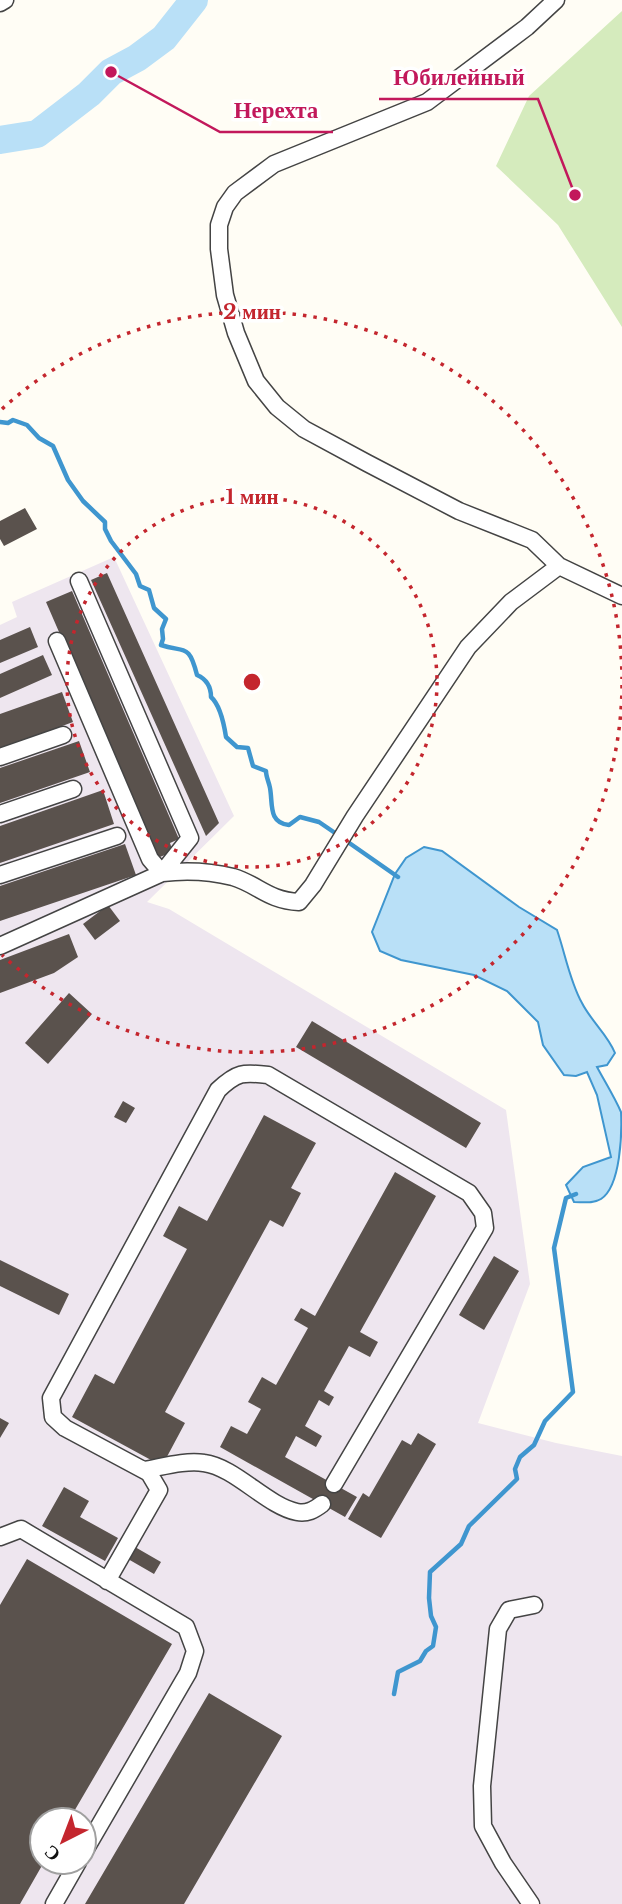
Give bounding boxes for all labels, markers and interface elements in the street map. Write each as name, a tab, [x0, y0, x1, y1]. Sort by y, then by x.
callout: Юбилейный	[379, 55, 538, 99]
text: Юбилейный	[393, 63, 525, 91]
callout: Нерехта	[220, 88, 333, 132]
text: Нерехта	[234, 96, 319, 124]
text: 2 мин	[223, 299, 281, 325]
text: 1 мин	[225, 484, 279, 510]
centre of rings	[240, 670, 264, 694]
north arrow	[28, 1806, 98, 1876]
text: С	[39, 1840, 65, 1866]

